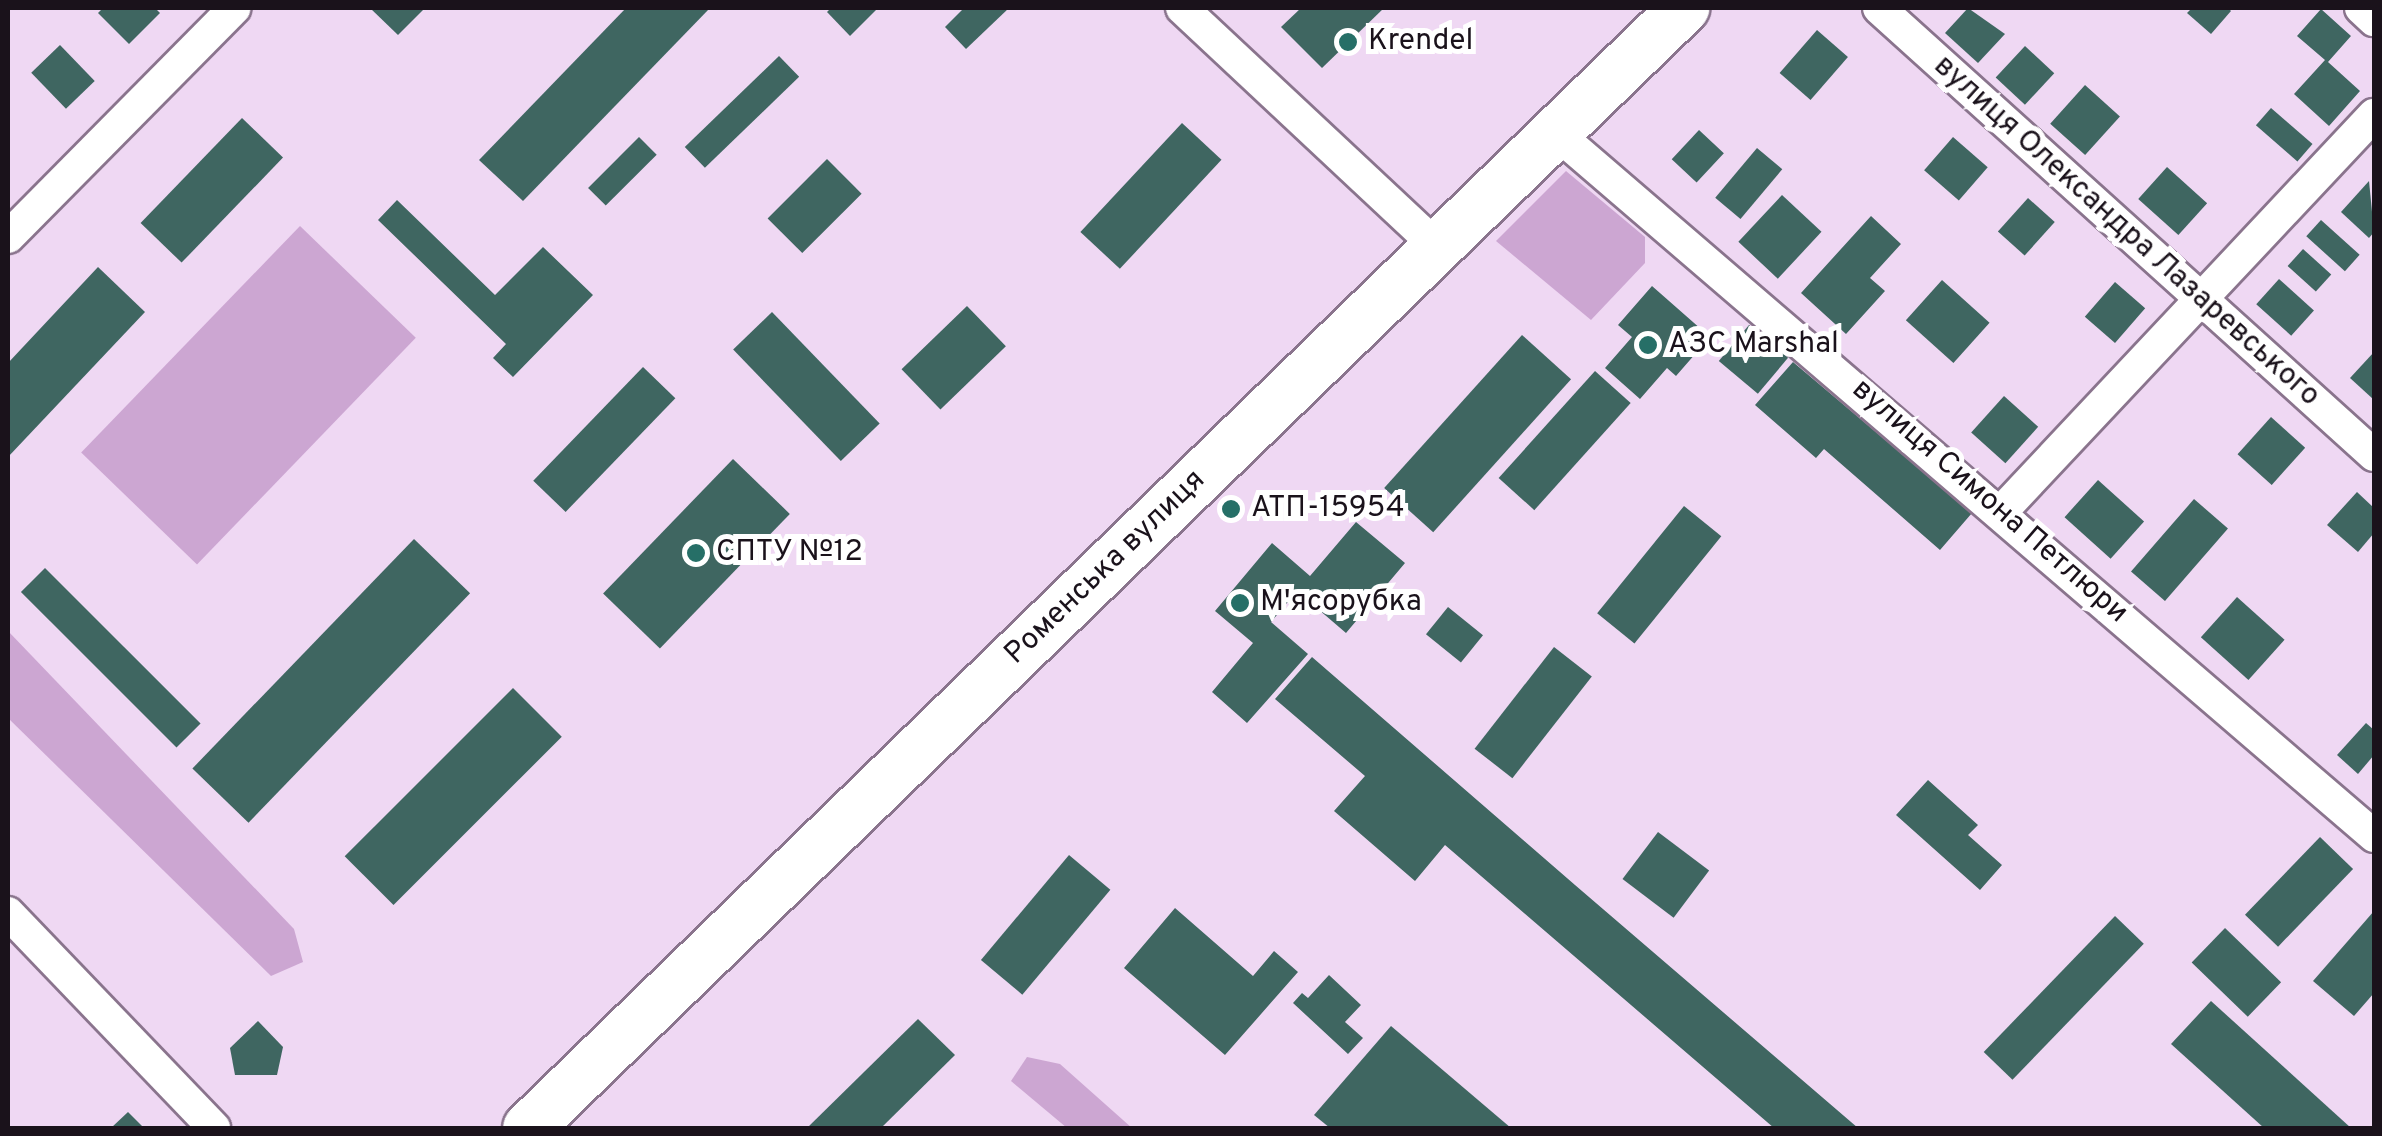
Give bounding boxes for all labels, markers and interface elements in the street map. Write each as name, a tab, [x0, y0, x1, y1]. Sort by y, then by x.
place label: Krendel	[1368, 24, 1473, 60]
marker: Krendel	[1337, 31, 1359, 53]
street label: вулиця Олександра Лазаревського	[1925, 49, 2327, 415]
place label: АЗС Marshal	[1668, 327, 1839, 363]
marker: АЗС Marshal	[1637, 334, 1659, 356]
street label: вулиця Симона Петлюри	[1844, 372, 2134, 632]
street label: Роменська вулиця	[998, 463, 1214, 673]
place label: АТП-15954	[1251, 491, 1405, 527]
marker: АТП-15954	[1220, 498, 1242, 520]
place label: СПТУ №12	[716, 535, 864, 571]
marker: СПТУ №12	[685, 542, 707, 564]
place label: М'ясорубка	[1260, 585, 1422, 621]
marker: М'ясорубка	[1229, 592, 1251, 614]

